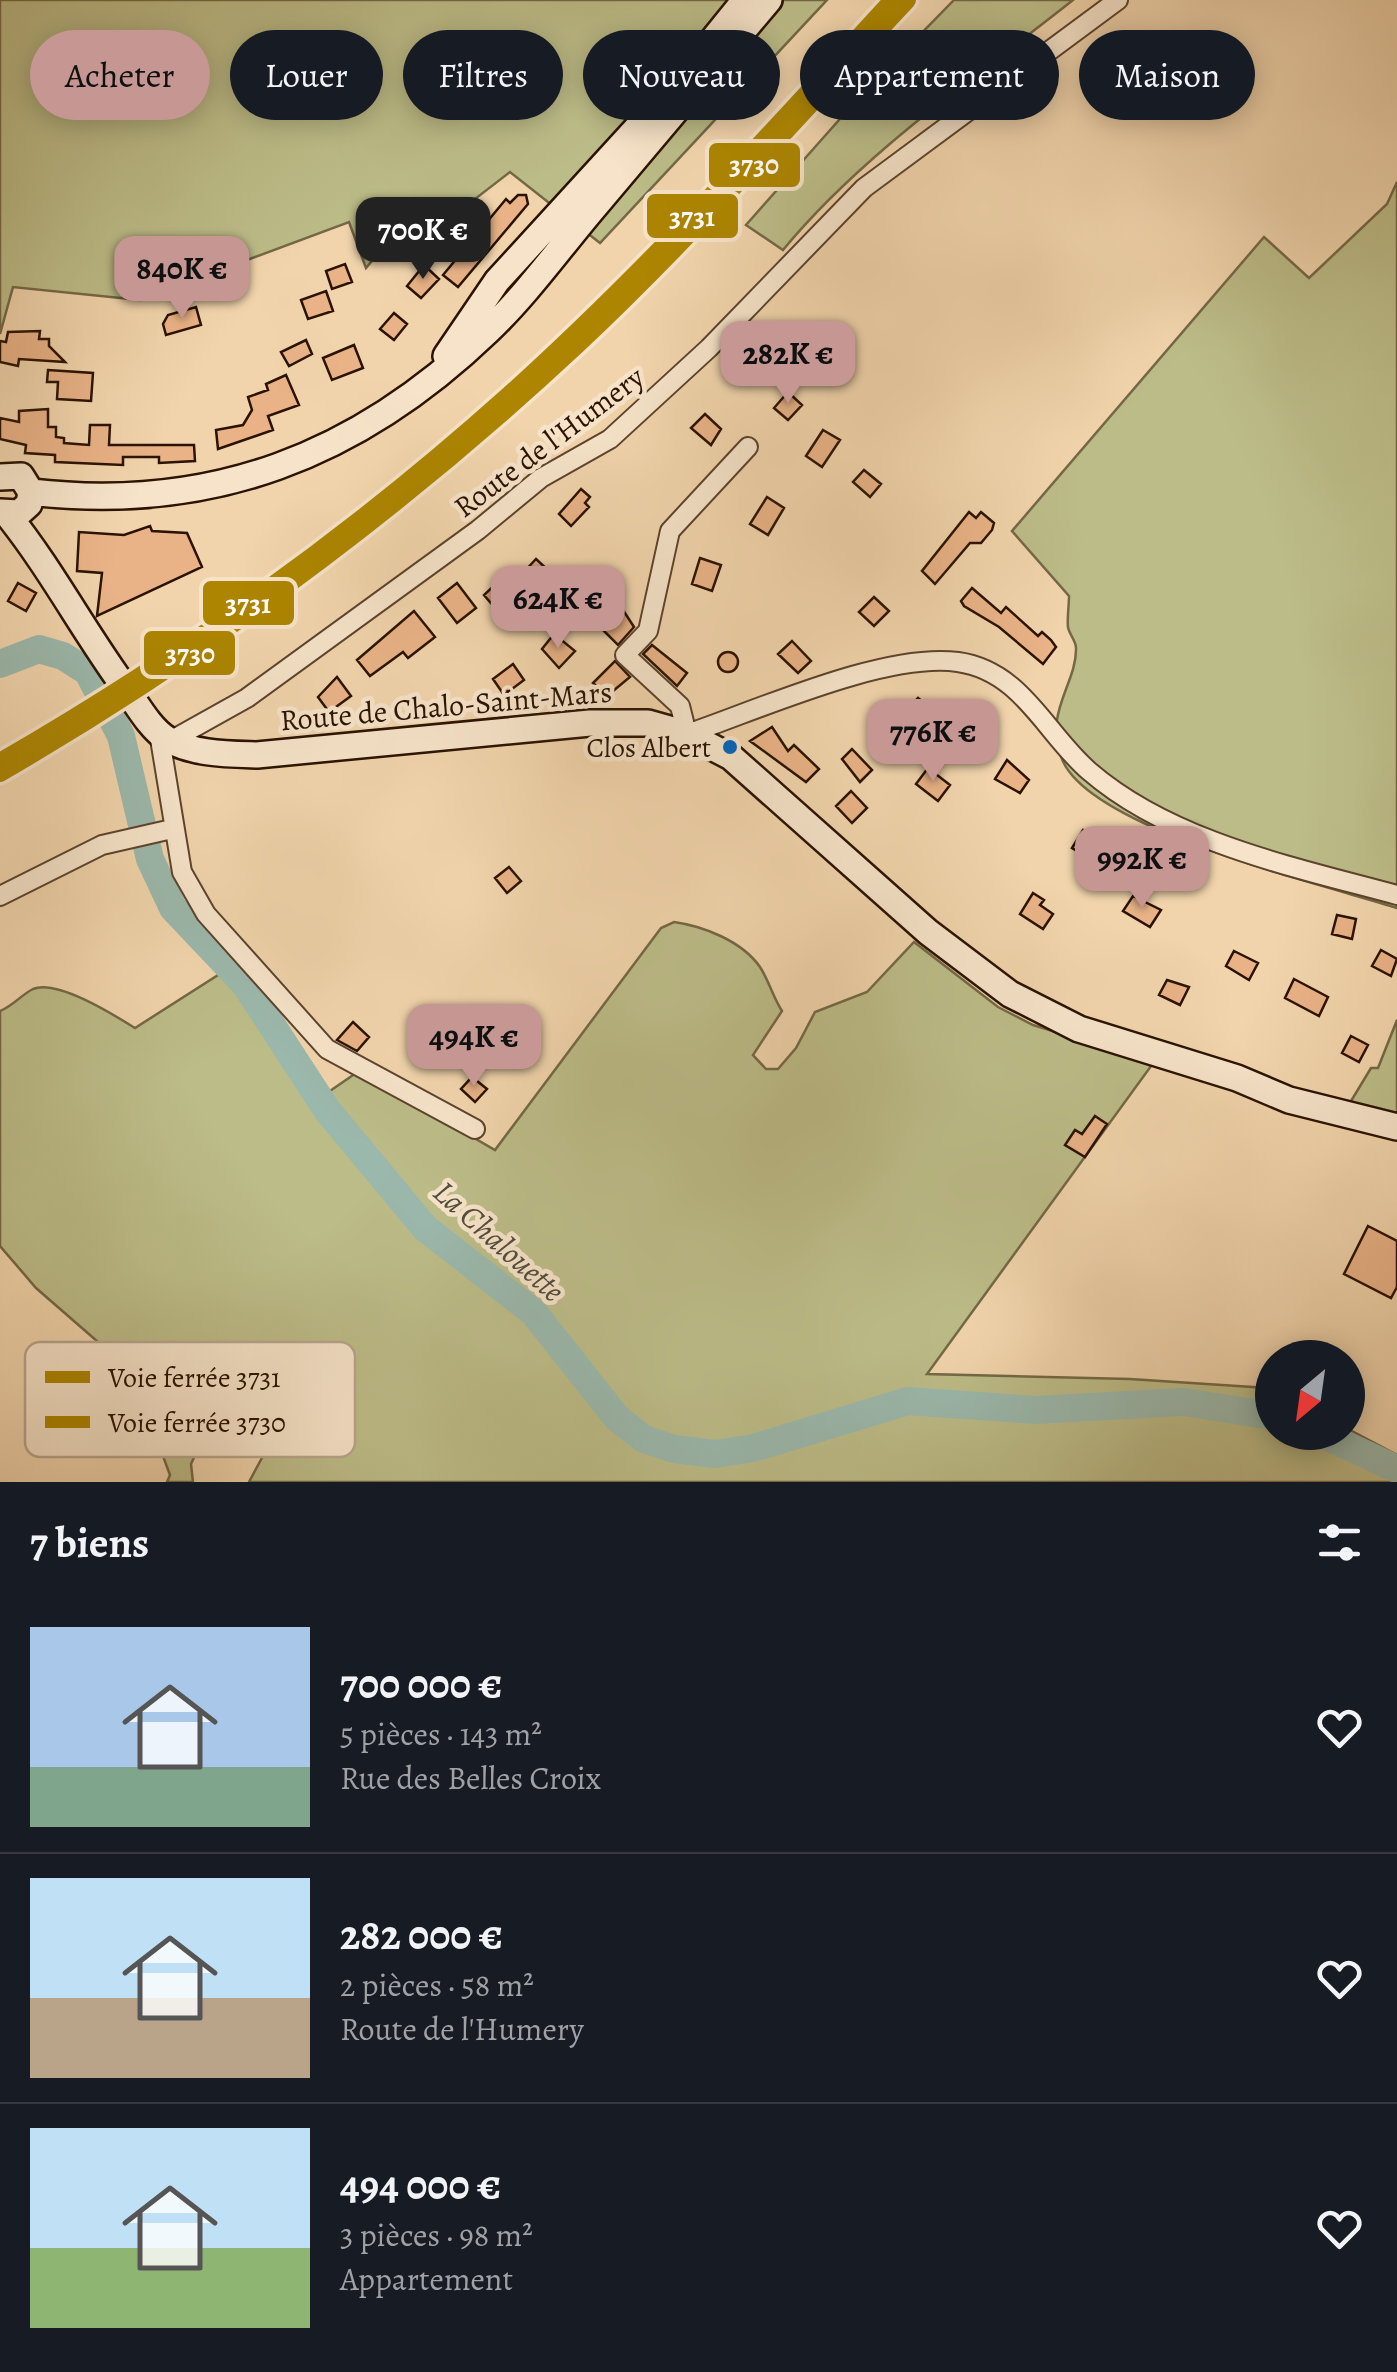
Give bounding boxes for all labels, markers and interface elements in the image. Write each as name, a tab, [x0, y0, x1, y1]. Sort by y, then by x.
chip: Acheter	[30, 30, 210, 120]
chip: Louer	[230, 30, 383, 120]
chip: Filtres	[403, 30, 563, 120]
chip: Nouveau	[583, 30, 780, 120]
chip: Appartement	[800, 30, 1059, 120]
chip: Maison	[1079, 30, 1255, 120]
line badge: 3730	[707, 141, 802, 189]
text: 3730	[729, 146, 779, 184]
line badge: 3731	[645, 192, 740, 240]
pin: 700K €	[342, 197, 504, 282]
text: 3731	[669, 198, 715, 236]
text: 700K €	[378, 207, 468, 251]
pin: 840K €	[101, 236, 263, 321]
text: 840K €	[136, 246, 228, 290]
pin: 282K €	[707, 321, 869, 406]
text: 282K €	[742, 331, 834, 375]
street label: Route de l'Humery	[446, 357, 653, 527]
pin: 624K €	[477, 566, 639, 651]
text: 624K €	[513, 576, 603, 620]
line badge: 3731	[201, 579, 296, 627]
text: 3731	[225, 585, 271, 623]
line badge: 3730	[142, 629, 237, 677]
text: 3730	[165, 635, 215, 673]
street label: Route de Chalo-Saint-Mars	[278, 672, 614, 740]
pin: 776K €	[852, 699, 1014, 784]
text: 776K €	[889, 709, 977, 753]
place label: Clos Albert	[587, 729, 711, 767]
marker: Clos Albert	[720, 737, 740, 757]
pin: 992K €	[1061, 826, 1223, 911]
text: 992K €	[1097, 836, 1187, 880]
pin: 494K €	[393, 1004, 555, 1089]
text: 494K €	[429, 1014, 519, 1058]
water label: La Chalouette	[424, 1170, 574, 1312]
north arrow	[1255, 1340, 1365, 1450]
map controls	[1255, 1340, 1365, 1450]
legend	[25, 1342, 355, 1457]
text: Voie ferrée 3731	[107, 1359, 281, 1397]
text: Voie ferrée 3730	[107, 1404, 286, 1442]
text: 7 biens	[30, 1514, 149, 1571]
icon: filters	[1312, 1515, 1367, 1570]
text: 700 000 €	[340, 1655, 502, 1712]
icon: home	[110, 1667, 230, 1787]
icon: heart	[1312, 1700, 1367, 1755]
text: 5 pièces · 143 m²	[340, 1712, 542, 1756]
text: Rue des Belles Croix	[340, 1756, 601, 1800]
text: 282 000 €	[340, 1906, 503, 1963]
icon: home	[110, 1918, 230, 2038]
icon: heart	[1312, 1951, 1367, 2006]
text: 2 pièces · 58 m²	[340, 1963, 534, 2007]
text: Route de l'Humery	[340, 2007, 584, 2051]
text: 494 000 €	[340, 2156, 501, 2213]
icon: home	[110, 2168, 230, 2288]
icon: heart	[1312, 2201, 1367, 2256]
text: 3 pièces · 98 m²	[340, 2213, 533, 2257]
text: Appartement	[340, 2257, 513, 2301]

